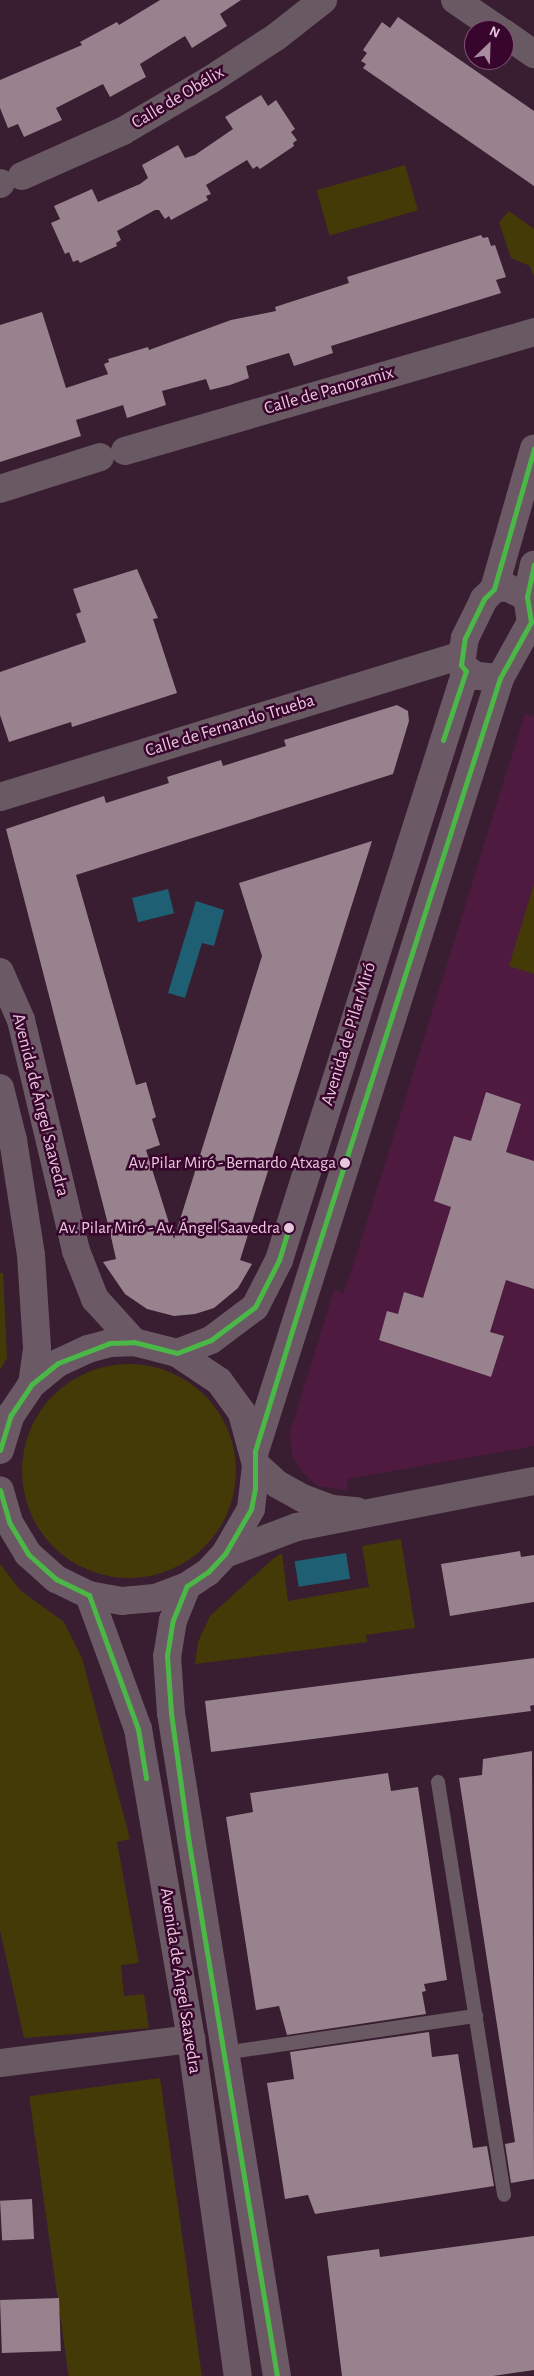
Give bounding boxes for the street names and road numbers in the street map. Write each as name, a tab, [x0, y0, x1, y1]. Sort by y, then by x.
street label: Calle de Obélix	[128, 62, 228, 134]
street label: Calle de Panoramix	[262, 362, 396, 420]
street label: Calle de Fernando Trueba	[143, 690, 317, 762]
street label: Avenida de Pilar Miró	[317, 960, 381, 1108]
street label: Avenida de Ángel Saavedra	[7, 1011, 73, 1199]
street label: Avenida de Ángel Saavedra	[155, 1886, 205, 2076]

